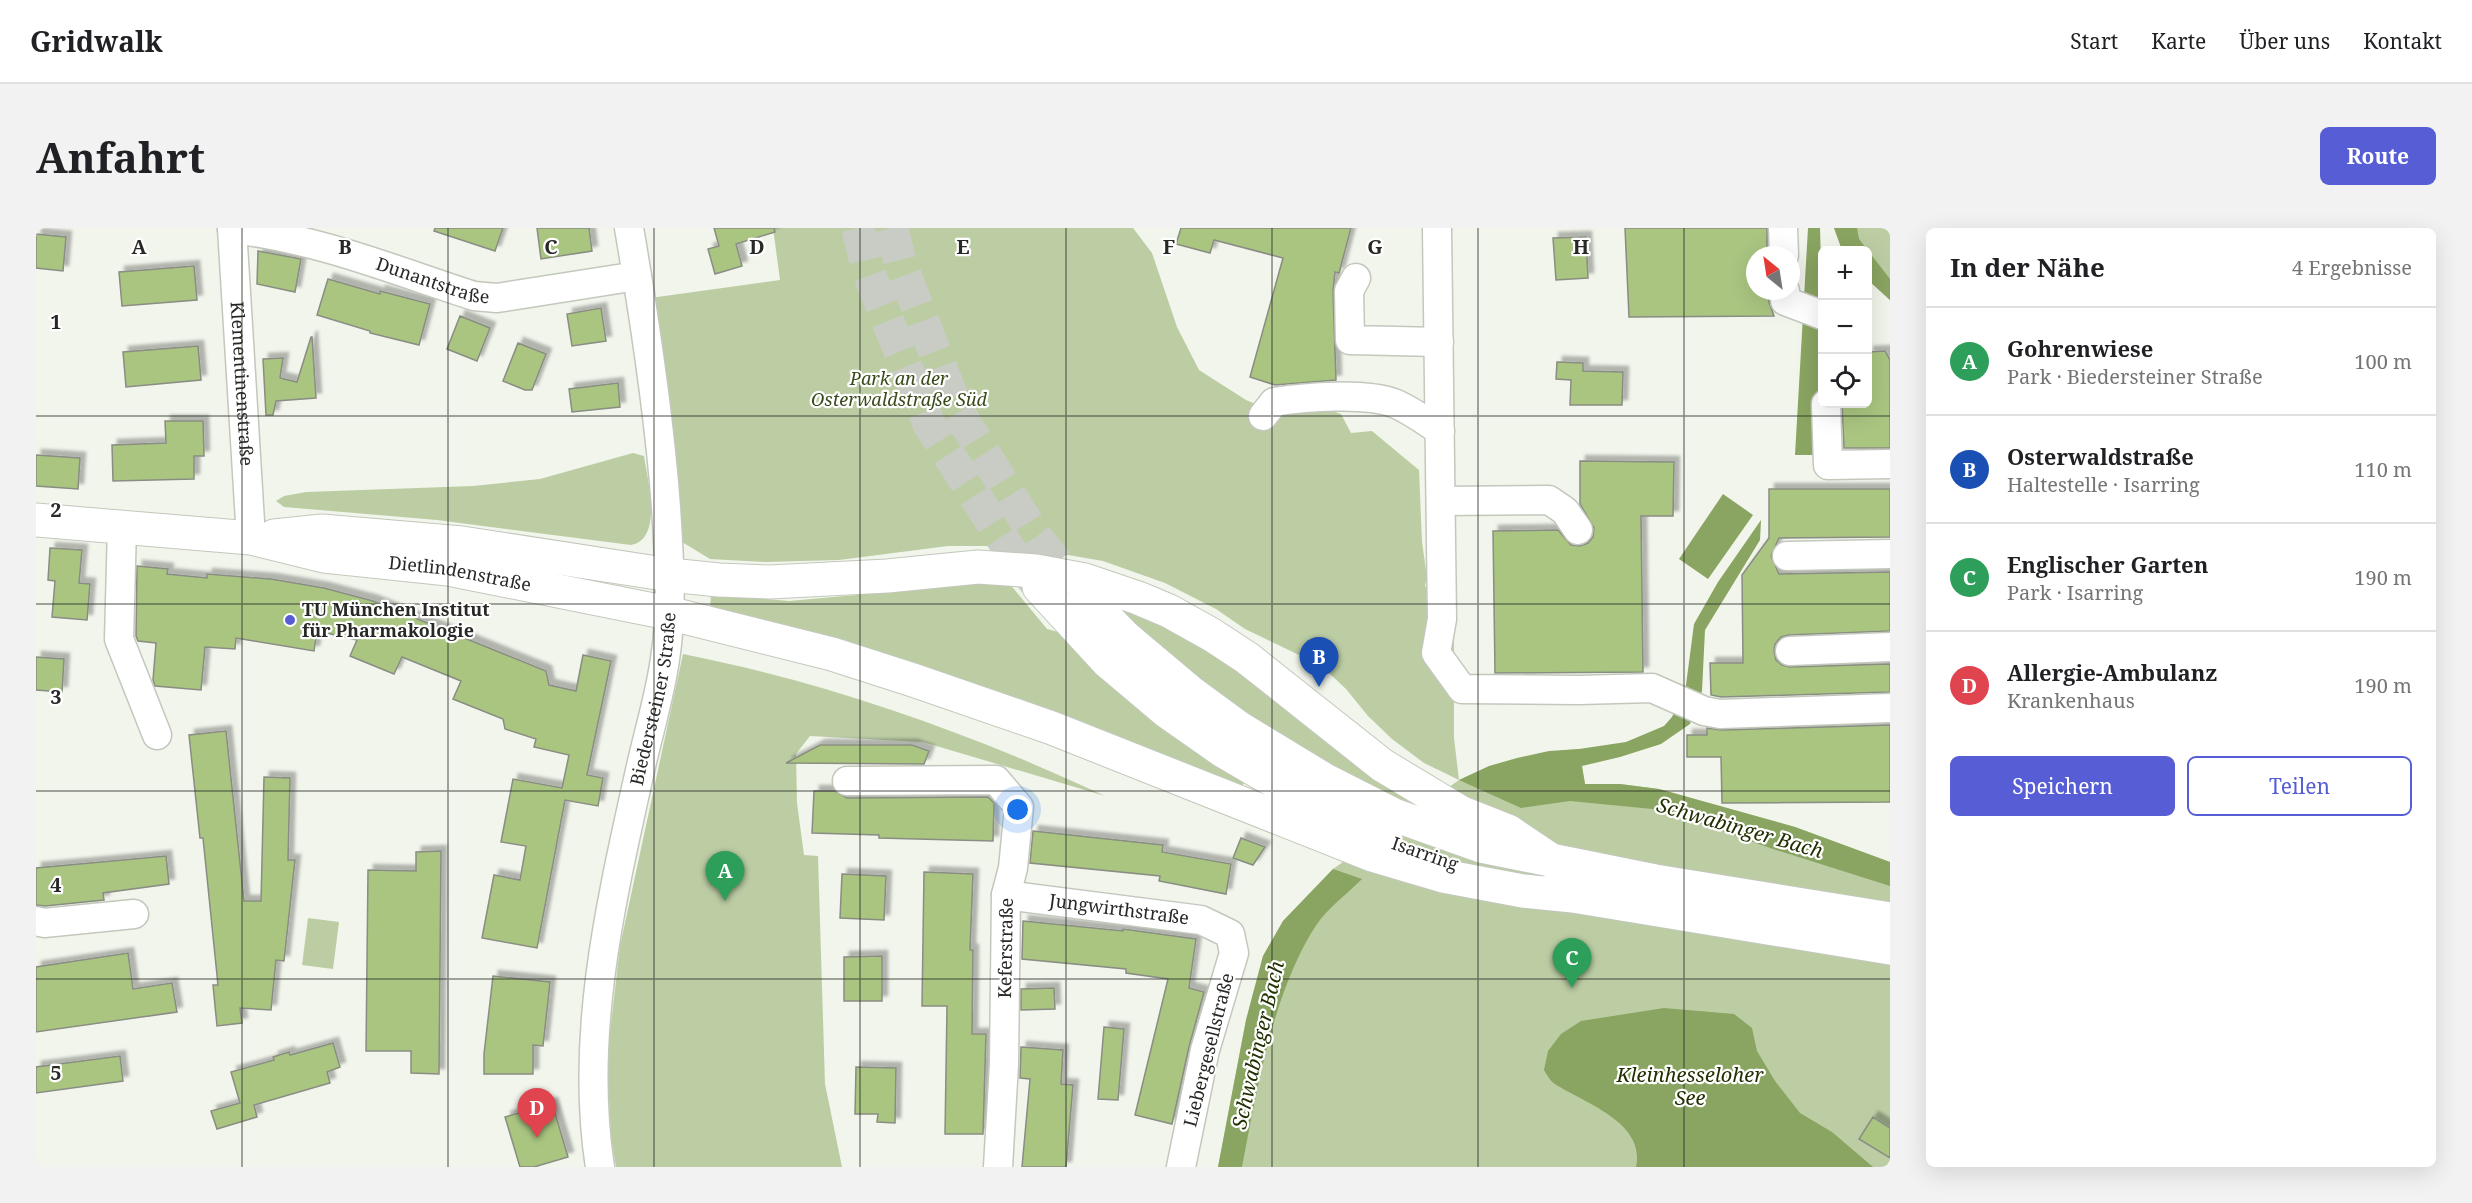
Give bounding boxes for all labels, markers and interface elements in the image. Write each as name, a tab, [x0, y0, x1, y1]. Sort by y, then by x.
text: Gridwalk	[30, 22, 163, 60]
text: Start	[2070, 27, 2118, 55]
text: Karte	[2151, 27, 2206, 55]
text: Über uns	[2239, 27, 2330, 55]
text: Kontakt	[2363, 27, 2442, 55]
button: Route	[2320, 127, 2436, 185]
text: Anfahrt	[36, 128, 205, 185]
text: A	[131, 233, 147, 260]
text: B	[338, 233, 352, 260]
text: C	[544, 233, 558, 260]
text: D	[749, 233, 765, 260]
text: E	[956, 233, 970, 260]
text: F	[1163, 233, 1175, 260]
text: G	[1367, 233, 1383, 260]
text: H	[1573, 233, 1589, 260]
north arrow	[1746, 246, 1800, 300]
map controls	[1818, 246, 1872, 408]
button: +	[1818, 246, 1872, 300]
text: In der Nähe	[1950, 249, 2105, 285]
street label: Dunantstraße	[373, 251, 491, 308]
text: 4 Ergebnisse	[2292, 254, 2412, 281]
street label: Klementinenstraße	[226, 300, 260, 467]
button: −	[1818, 300, 1872, 354]
text: 1	[50, 308, 62, 335]
text: Gohrenwiese	[2007, 333, 2153, 363]
text: A	[1962, 348, 1977, 375]
text: 100 m	[2354, 348, 2412, 375]
button: locate	[1818, 354, 1872, 408]
text: Park · Biedersteiner Straße	[2007, 363, 2263, 390]
park label: Park an der Osterwaldstraße Süd	[811, 366, 988, 411]
text: Osterwaldstraße	[2007, 441, 2194, 471]
text: B	[1963, 456, 1976, 483]
text: 110 m	[2354, 456, 2412, 483]
text: Haltestelle · Isarring	[2007, 471, 2200, 498]
text: 2	[50, 496, 62, 523]
text: Englischer Garten	[2007, 549, 2208, 579]
street label: Dietlindenstraße	[387, 550, 533, 596]
text: C	[1963, 564, 1976, 591]
text: 190 m	[2354, 564, 2412, 591]
text: Park · Isarring	[2007, 579, 2143, 606]
place label: TU München Institut für Pharmakologie	[302, 597, 490, 642]
street label: Biedersteiner Straße	[624, 612, 680, 788]
marker: TU München Institut für Pharmakologie	[283, 613, 297, 627]
pin: B	[1300, 638, 1338, 687]
text: Allergie-Ambulanz	[2007, 657, 2217, 687]
text: D	[1962, 672, 1977, 699]
text: 190 m	[2354, 672, 2412, 699]
text: 3	[50, 683, 62, 710]
text: Krankenhaus	[2007, 687, 2135, 714]
button: Speichern	[1950, 756, 2175, 816]
button: Teilen	[2187, 756, 2412, 816]
water label: Schwabinger Bach	[1654, 791, 1826, 864]
your location	[1003, 795, 1032, 824]
street label: Isarring	[1389, 830, 1462, 876]
pin: A	[706, 852, 744, 901]
text: 4	[50, 871, 62, 898]
street label: Jungwirthstraße	[1047, 888, 1191, 929]
street label: Keferstraße	[992, 897, 1018, 998]
pin: C	[1552, 938, 1592, 988]
water label: Schwabinger Bach	[1225, 958, 1290, 1132]
street label: Liebergesellstraße	[1177, 970, 1239, 1129]
text: 5	[50, 1059, 62, 1086]
water label: Kleinhesseloher See	[1615, 1061, 1764, 1111]
pin: D	[518, 1088, 556, 1138]

